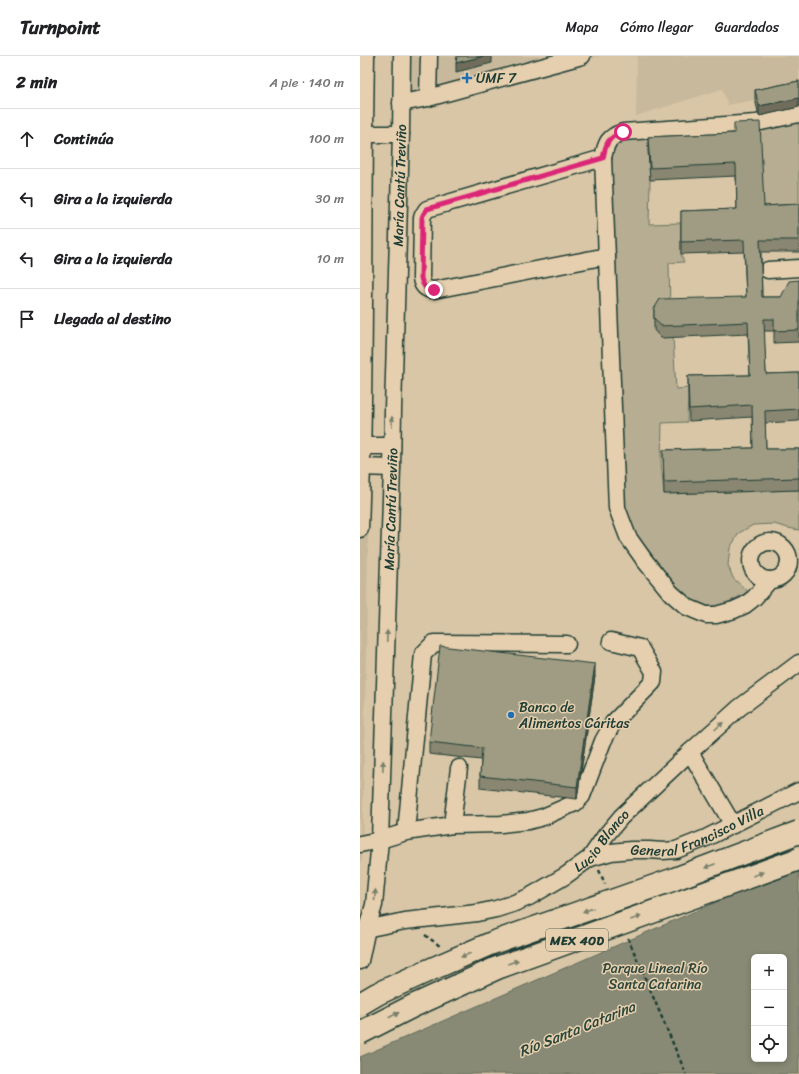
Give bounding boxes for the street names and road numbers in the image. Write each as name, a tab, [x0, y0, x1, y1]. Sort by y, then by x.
street label: María Cantú Treviño	[386, 124, 414, 247]
street label: María Cantú Treviño	[377, 448, 405, 571]
street label: General Francisco Villa	[630, 798, 769, 864]
street label: Lucio Blanco	[568, 803, 636, 879]
road number: MEX 40D	[546, 929, 608, 951]

